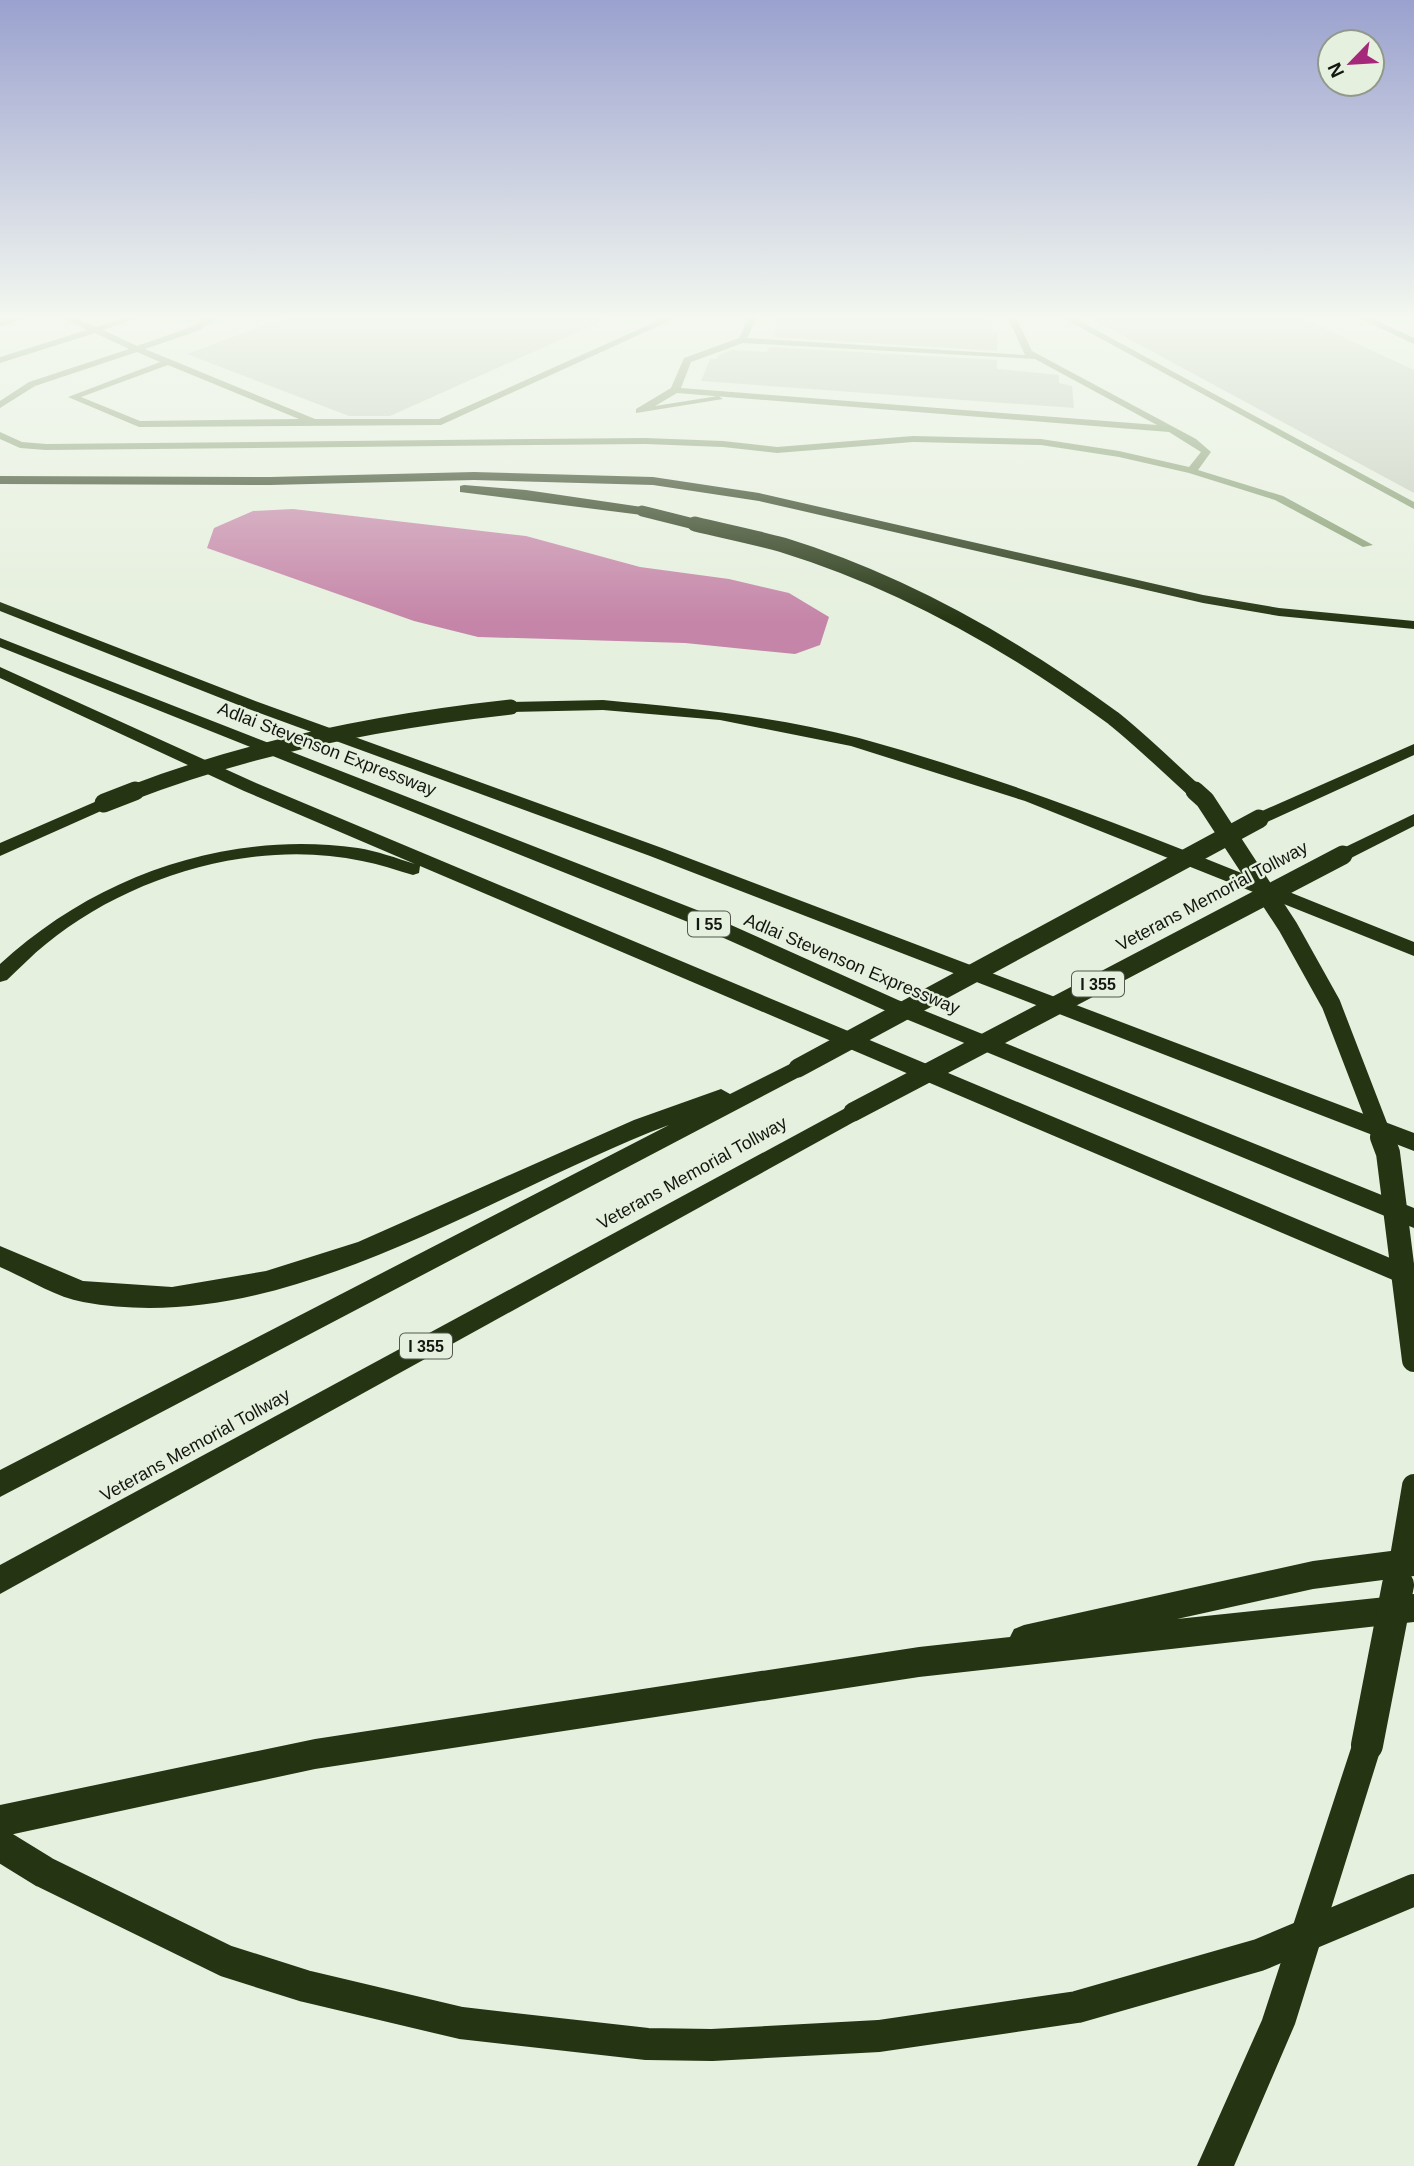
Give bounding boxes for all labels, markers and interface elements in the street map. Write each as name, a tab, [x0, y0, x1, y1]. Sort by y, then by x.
north arrow	[1316, 28, 1386, 98]
text: N	[1324, 59, 1348, 81]
street label: Adlai Stevenson Expressway	[215, 698, 439, 800]
street label: Veterans Memorial Tollway	[1113, 837, 1311, 955]
street label: Adlai Stevenson Expressway	[741, 909, 963, 1019]
road number: I 55	[688, 912, 730, 936]
road number: I 355	[1072, 972, 1124, 996]
street label: Veterans Memorial Tollway	[594, 1112, 790, 1234]
road number: I 355	[400, 1334, 452, 1358]
street label: Veterans Memorial Tollway	[97, 1384, 293, 1506]

